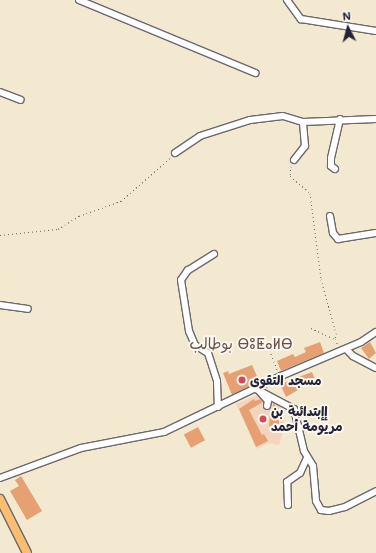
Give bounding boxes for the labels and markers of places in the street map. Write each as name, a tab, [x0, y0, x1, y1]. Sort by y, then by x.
place label: مسجد التقوى	[250, 372, 322, 388]
marker: مسجد التقوى	[237, 375, 247, 385]
place label: إإبتدائية بن مريومة أحمد	[271, 404, 343, 435]
marker: إإبتدائية بن مريومة أحمد	[258, 414, 268, 424]

